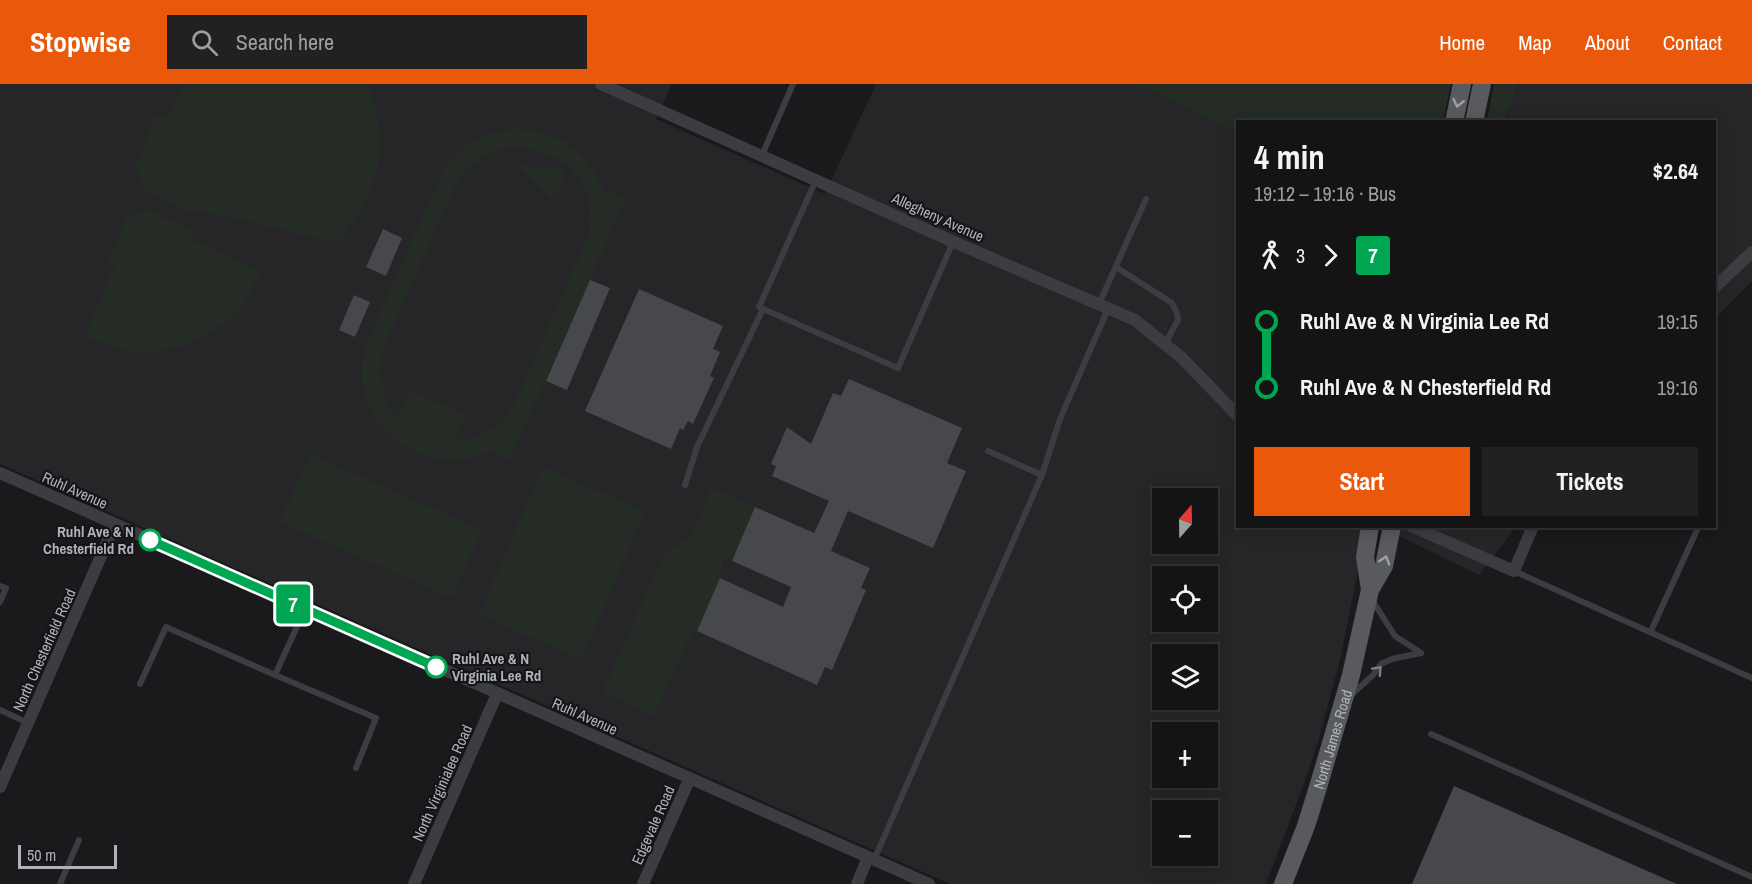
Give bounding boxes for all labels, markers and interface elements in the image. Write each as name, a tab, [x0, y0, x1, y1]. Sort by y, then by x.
search box	[167, 15, 587, 69]
text: Stopwise	[30, 23, 131, 61]
icon: search	[188, 26, 221, 59]
text: Search here	[236, 27, 334, 57]
text: Home	[1439, 28, 1485, 57]
text: Map	[1518, 28, 1552, 57]
text: About	[1585, 28, 1630, 57]
text: Contact	[1663, 28, 1722, 57]
one-way arrow	[1452, 97, 1465, 107]
text: 4 min	[1254, 135, 1325, 179]
text: $2.64	[1653, 156, 1698, 186]
text: 19:12 – 19:16 · Bus	[1254, 180, 1396, 207]
street label: Allegheny Avenue	[888, 187, 987, 247]
icon: walk	[1254, 239, 1287, 272]
icon: forward	[1314, 239, 1347, 272]
text: 7	[1368, 241, 1378, 270]
text: 3	[1296, 242, 1305, 269]
text: Ruhl Ave & N Virginia Lee Rd	[1300, 306, 1549, 336]
text: 19:15	[1657, 308, 1698, 335]
text: Ruhl Ave & N Chesterfield Rd	[1300, 372, 1551, 402]
text: 19:16	[1657, 374, 1698, 401]
button: Start	[1254, 447, 1470, 516]
button: Tickets	[1482, 447, 1698, 516]
street label: Ruhl Avenue	[39, 466, 111, 514]
north arrow	[1152, 488, 1218, 554]
map controls	[1152, 488, 1218, 866]
place label: Ruhl Ave & N Chesterfield Rd	[43, 521, 134, 559]
marker: Ruhl Ave & N Chesterfield Rd	[139, 529, 161, 551]
one-way arrow	[1378, 555, 1390, 566]
button: locate	[1152, 566, 1218, 632]
line badge: 7	[274, 584, 312, 624]
street label: North Chesterfield Road	[7, 585, 81, 715]
text: 7	[288, 590, 298, 619]
button: layers	[1152, 644, 1218, 710]
place label: Ruhl Ave & N Virginia Lee Rd	[452, 648, 541, 686]
marker: Ruhl Ave & N Virginia Lee Rd	[425, 656, 447, 678]
one-way arrow	[1371, 666, 1382, 676]
street label: North James Road	[1308, 687, 1357, 792]
street label: Ruhl Avenue	[549, 692, 621, 740]
street label: North Virginialee Road	[407, 721, 477, 845]
button: +	[1152, 722, 1218, 788]
street label: Edgevale Road	[626, 782, 680, 868]
button: −	[1152, 800, 1218, 866]
scale bar	[18, 842, 117, 870]
text: 50 m	[27, 844, 56, 866]

